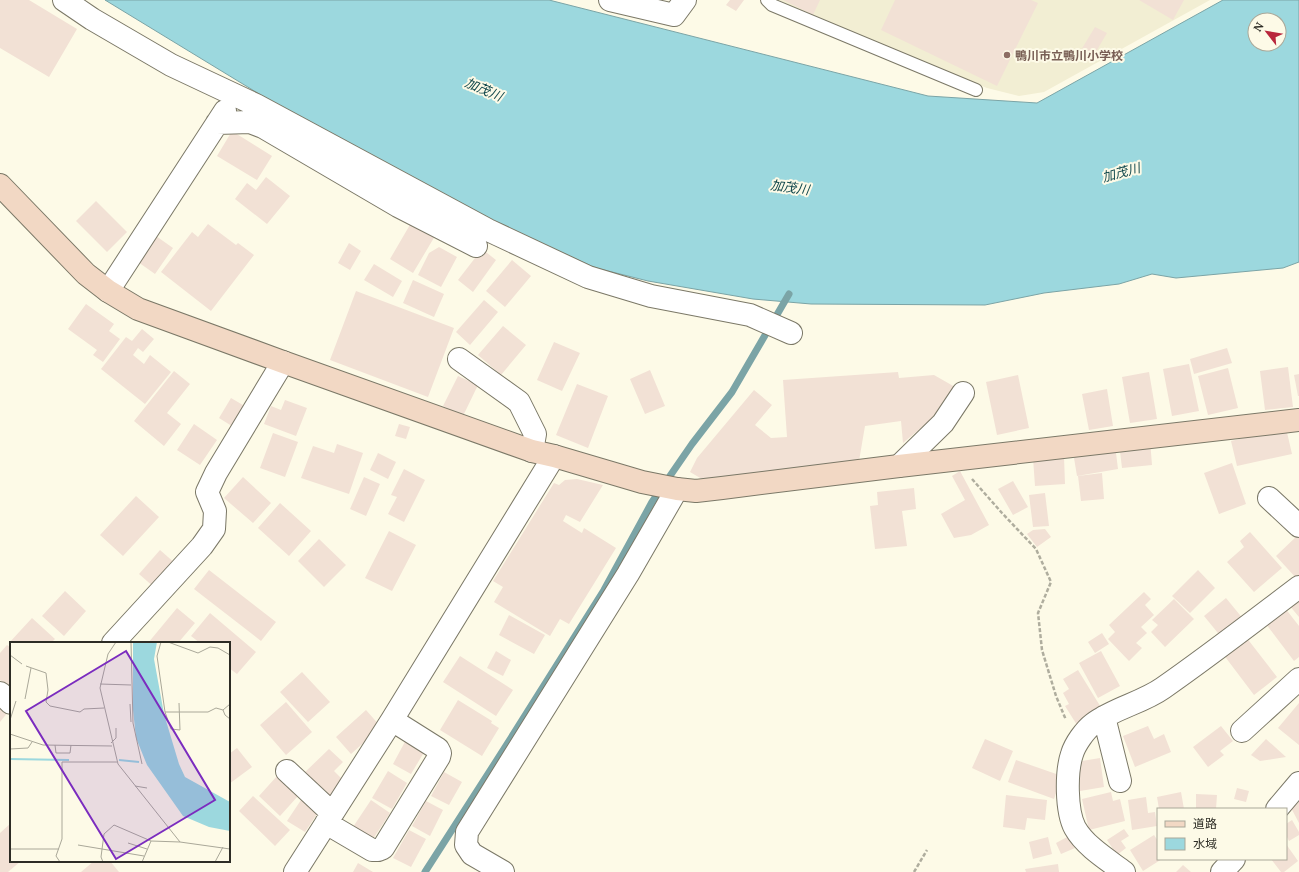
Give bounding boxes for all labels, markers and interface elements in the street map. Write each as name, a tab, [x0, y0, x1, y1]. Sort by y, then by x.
north arrow	[1247, 12, 1287, 52]
text: N	[1250, 19, 1267, 34]
place label: 鴨川市立鴨川小学校	[1015, 48, 1123, 63]
marker: 鴨川市立鴨川小学校	[1002, 50, 1012, 60]
water label: 加茂川	[463, 73, 507, 106]
water label: 加茂川	[1100, 158, 1144, 186]
water label: 加茂川	[769, 175, 813, 199]
inset map	[10, 642, 230, 862]
legend	[1157, 808, 1287, 860]
text: 道路	[1193, 816, 1217, 831]
text: 水域	[1193, 836, 1217, 851]

